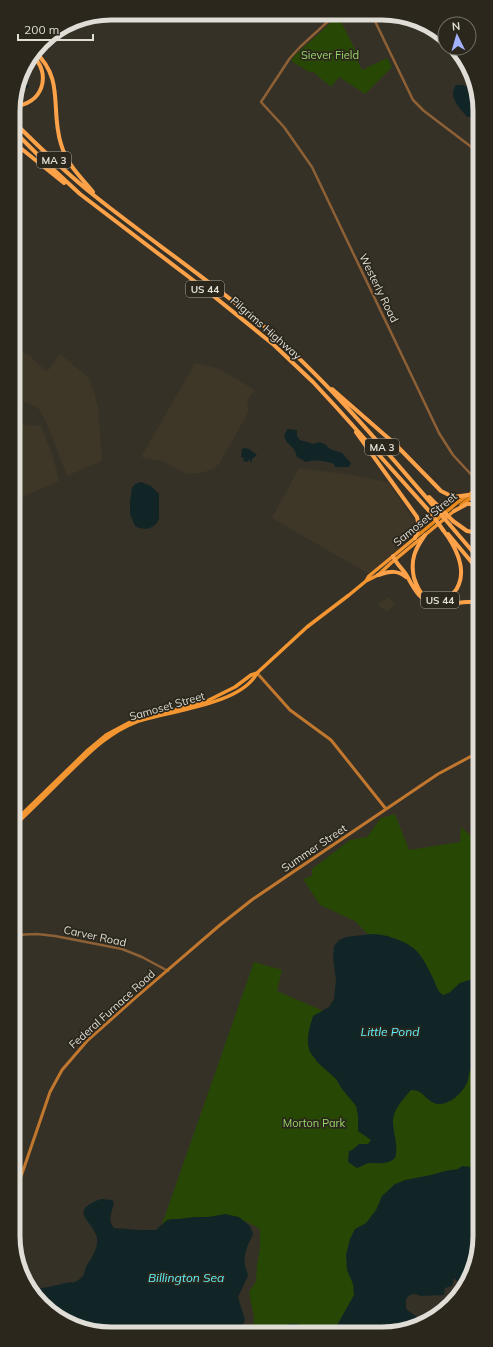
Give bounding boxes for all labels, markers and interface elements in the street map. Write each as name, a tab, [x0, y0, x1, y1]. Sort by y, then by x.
scale bar	[18, 16, 93, 42]
north arrow	[437, 16, 477, 56]
text: N	[451, 19, 461, 33]
text: 200 m	[24, 22, 59, 37]
park label: Siever Field	[301, 48, 359, 62]
road number: MA 3	[37, 152, 71, 168]
street label: Westerly Road	[356, 251, 402, 325]
road number: US 44	[186, 281, 224, 297]
street label: Pilgrims Highway	[228, 293, 304, 363]
road number: MA 3	[365, 439, 399, 455]
street label: Samoset Street	[390, 489, 460, 549]
road number: US 44	[421, 592, 459, 608]
street label: Samoset Street	[128, 688, 207, 723]
street label: Summer Street	[279, 821, 349, 875]
street label: Carver Road	[62, 923, 128, 949]
street label: Federal Furnace Road	[66, 967, 158, 1051]
water label: Little Pond	[361, 1024, 420, 1039]
park label: Morton Park	[283, 1116, 346, 1130]
water label: Billington Sea	[148, 1270, 224, 1285]

